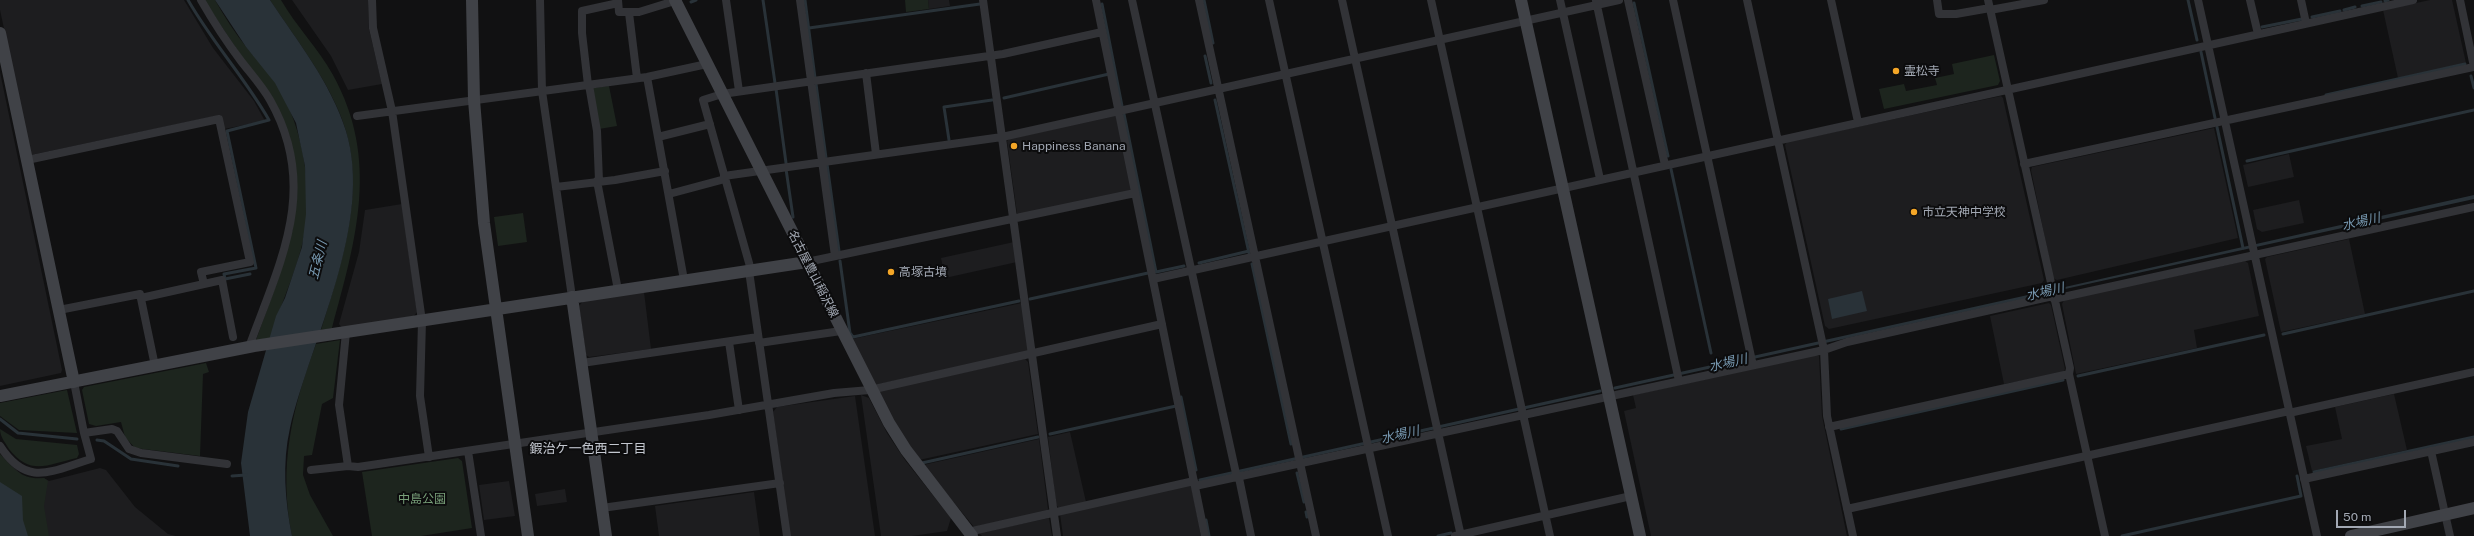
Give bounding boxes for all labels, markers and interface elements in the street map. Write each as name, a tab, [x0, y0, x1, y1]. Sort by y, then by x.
place label: 霊松寺	[1904, 64, 1940, 78]
marker: 霊松寺	[1891, 66, 1901, 76]
place label: Happiness Banana	[1022, 139, 1126, 153]
marker: Happiness Banana	[1009, 141, 1019, 151]
place label: 市立天神中学校	[1922, 205, 2006, 219]
marker: 市立天神中学校	[1909, 207, 1919, 217]
water label: 水場川	[2340, 210, 2382, 234]
street label: 名古屋豊山稲沢線	[785, 228, 841, 320]
water label: 五条川	[306, 239, 330, 281]
place label: 高塚古墳	[899, 265, 947, 279]
marker: 高塚古墳	[886, 267, 896, 277]
water label: 水場川	[2024, 280, 2066, 304]
water label: 水場川	[1707, 351, 1749, 375]
water label: 水場川	[1379, 423, 1421, 447]
district label: 鍜治ケ一色西二丁目	[530, 441, 646, 457]
park label: 中島公園	[398, 492, 446, 506]
scale bar	[2338, 502, 2408, 528]
text: 50 m	[2343, 510, 2371, 524]

